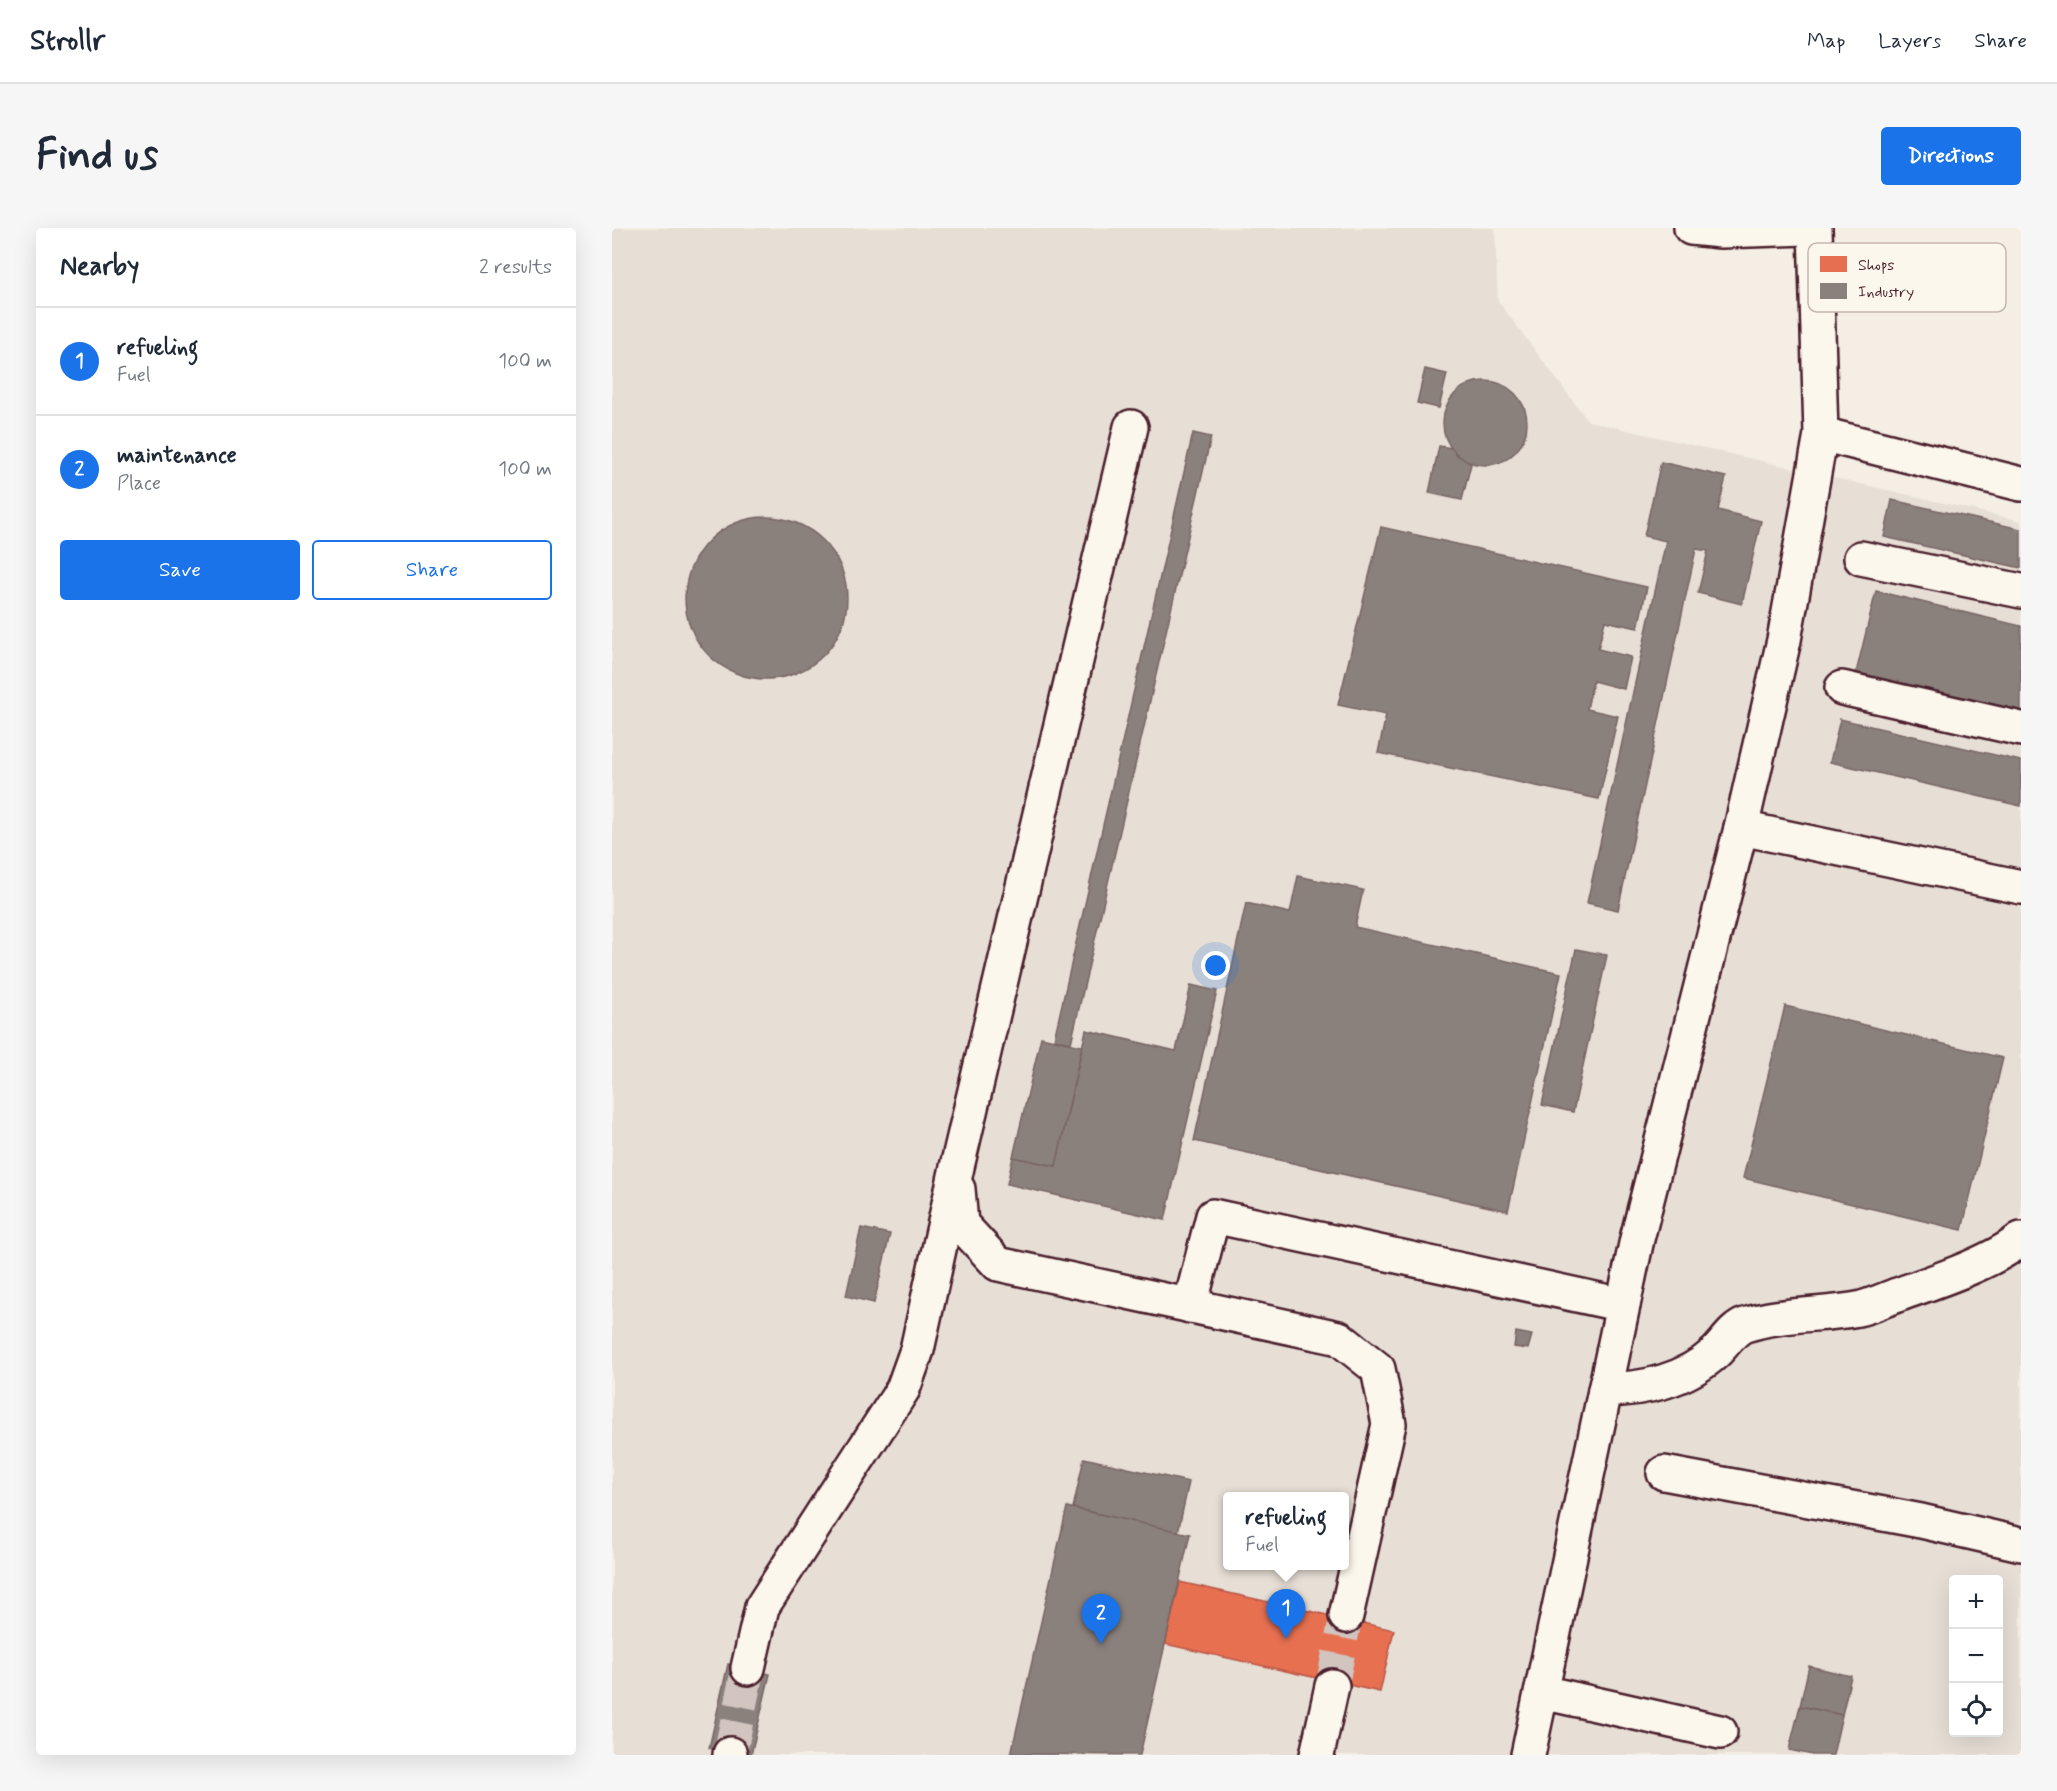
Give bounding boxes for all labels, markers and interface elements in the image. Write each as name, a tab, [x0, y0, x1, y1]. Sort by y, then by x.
text: Strollr	[30, 23, 105, 60]
text: Map	[1807, 27, 1845, 55]
text: Layers	[1878, 27, 1941, 55]
text: Share	[1974, 27, 2027, 55]
button: Directions	[1881, 127, 2021, 185]
text: Find us	[36, 129, 158, 184]
legend	[1808, 243, 2006, 312]
text: Nearby	[60, 250, 139, 284]
text: 2 results	[479, 254, 552, 281]
text: Shops	[1858, 255, 1895, 276]
text: Industry	[1858, 282, 1914, 303]
text: refueling	[117, 334, 198, 362]
text: 1	[75, 348, 84, 375]
text: 100 m	[498, 348, 552, 375]
text: Fuel	[117, 362, 151, 389]
text: maintenance	[117, 442, 237, 470]
text: 2	[75, 456, 84, 483]
text: 100 m	[498, 456, 552, 483]
text: Place	[117, 470, 161, 497]
button: Save	[60, 540, 300, 600]
button: Share	[312, 540, 552, 600]
your location	[1201, 951, 1230, 980]
popup	[1223, 1492, 1349, 1570]
text: refueling	[1245, 1504, 1327, 1532]
text: Fuel	[1245, 1532, 1279, 1559]
map controls	[1949, 1575, 2003, 1737]
button: +	[1949, 1575, 2003, 1629]
pin: 1	[1266, 1590, 1306, 1639]
pin: 2	[1082, 1594, 1120, 1644]
button: −	[1949, 1629, 2003, 1683]
button: locate	[1949, 1683, 2003, 1737]

